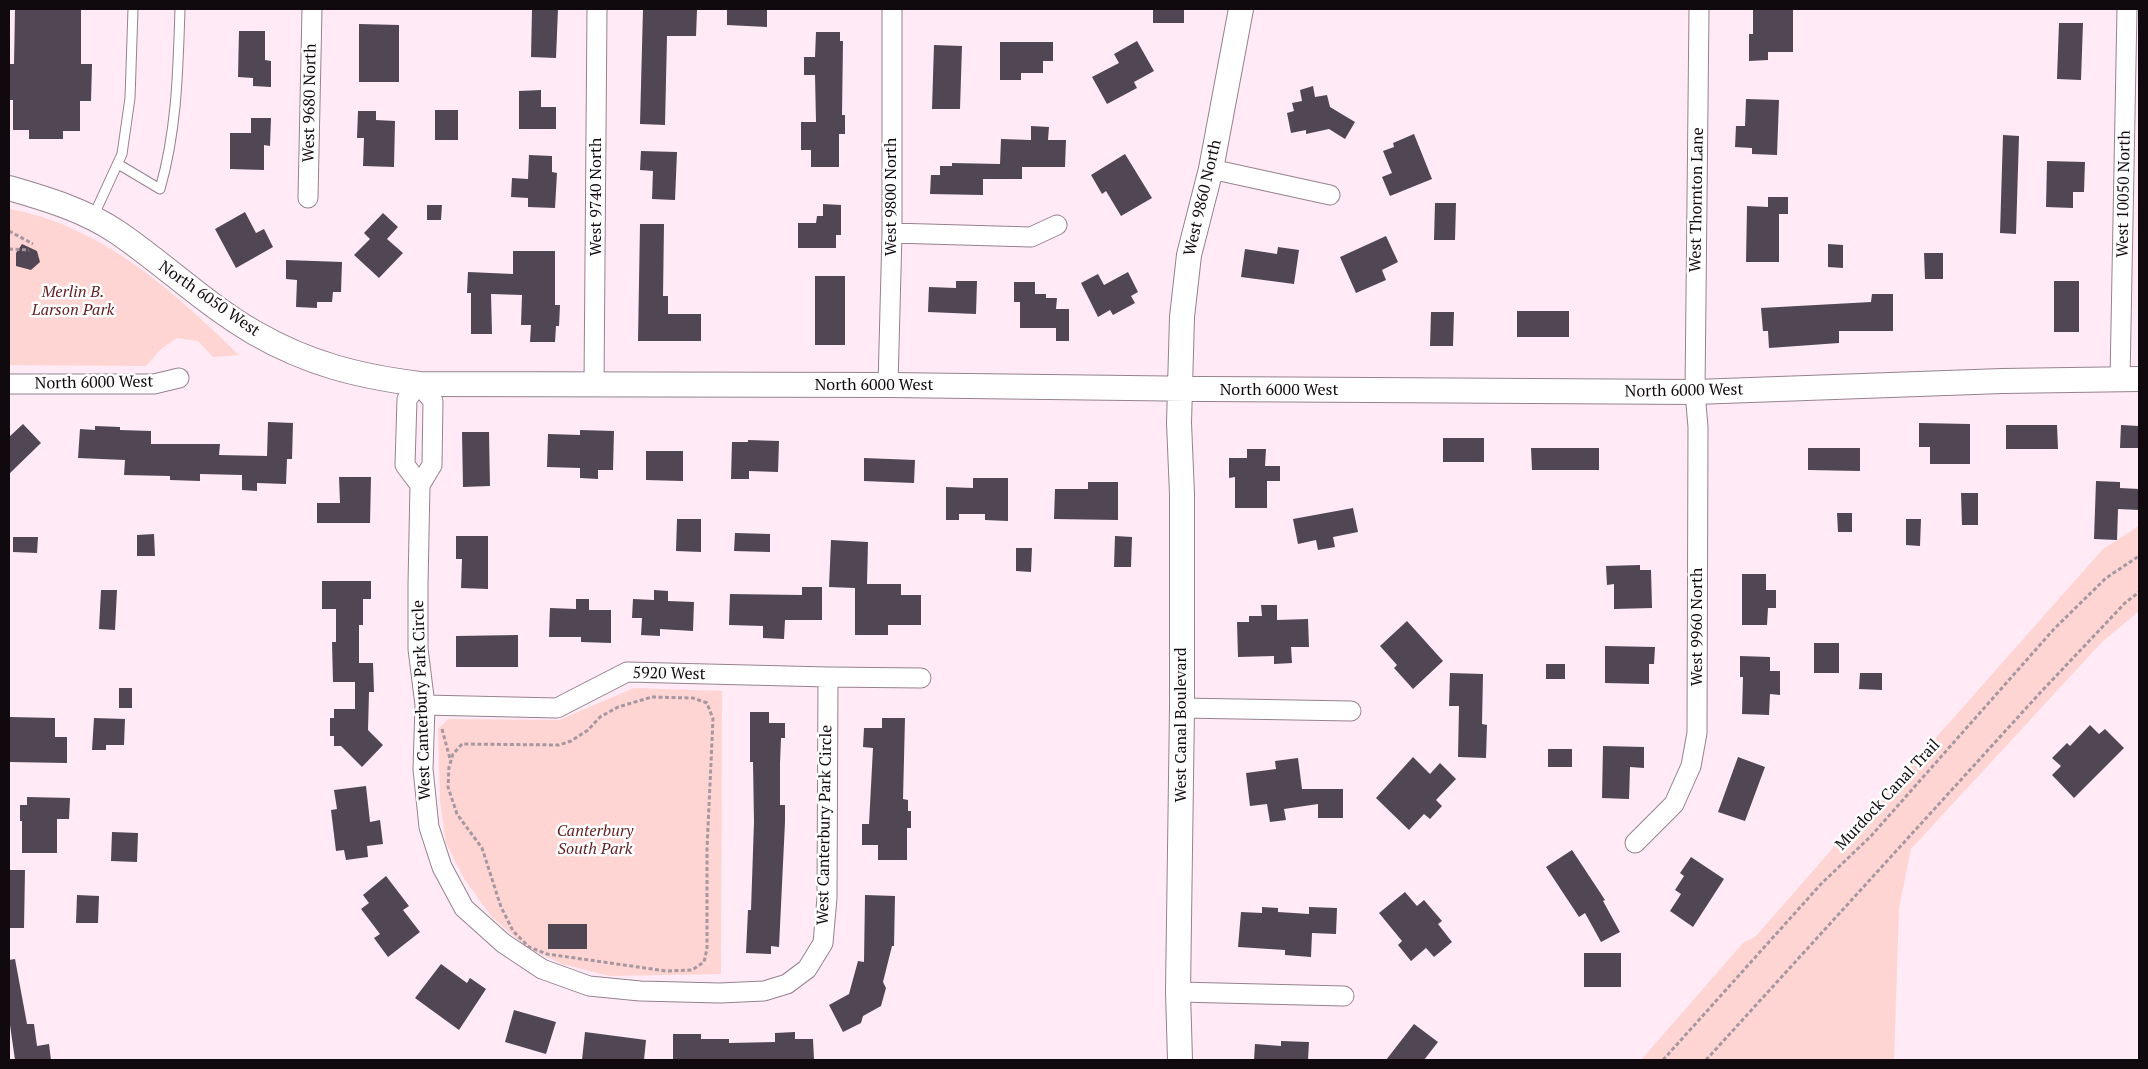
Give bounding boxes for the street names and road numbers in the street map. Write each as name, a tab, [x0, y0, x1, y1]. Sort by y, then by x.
street label: West 9680 North	[299, 43, 321, 163]
street label: West Thornton Lane	[1686, 127, 1708, 273]
street label: West 10050 North	[2113, 130, 2135, 258]
street label: West 9740 North	[586, 138, 606, 256]
street label: West 9800 North	[881, 138, 901, 256]
street label: West 9860 North	[1180, 138, 1226, 258]
street label: North 6050 West	[155, 257, 263, 341]
street label: North 6000 West	[34, 372, 154, 394]
street label: North 6000 West	[815, 375, 933, 395]
street label: North 6000 West	[1220, 380, 1338, 400]
street label: North 6000 West	[1624, 380, 1744, 402]
street label: West 9960 North	[1687, 568, 1707, 686]
street label: West Canterbury Park Circle	[409, 599, 435, 801]
street label: West Canal Boulevard	[1171, 647, 1191, 803]
street label: 5920 West	[632, 664, 706, 684]
street label: West Canterbury Park Circle	[814, 725, 836, 925]
street label: Murdock Canal Trail	[1832, 736, 1944, 854]

